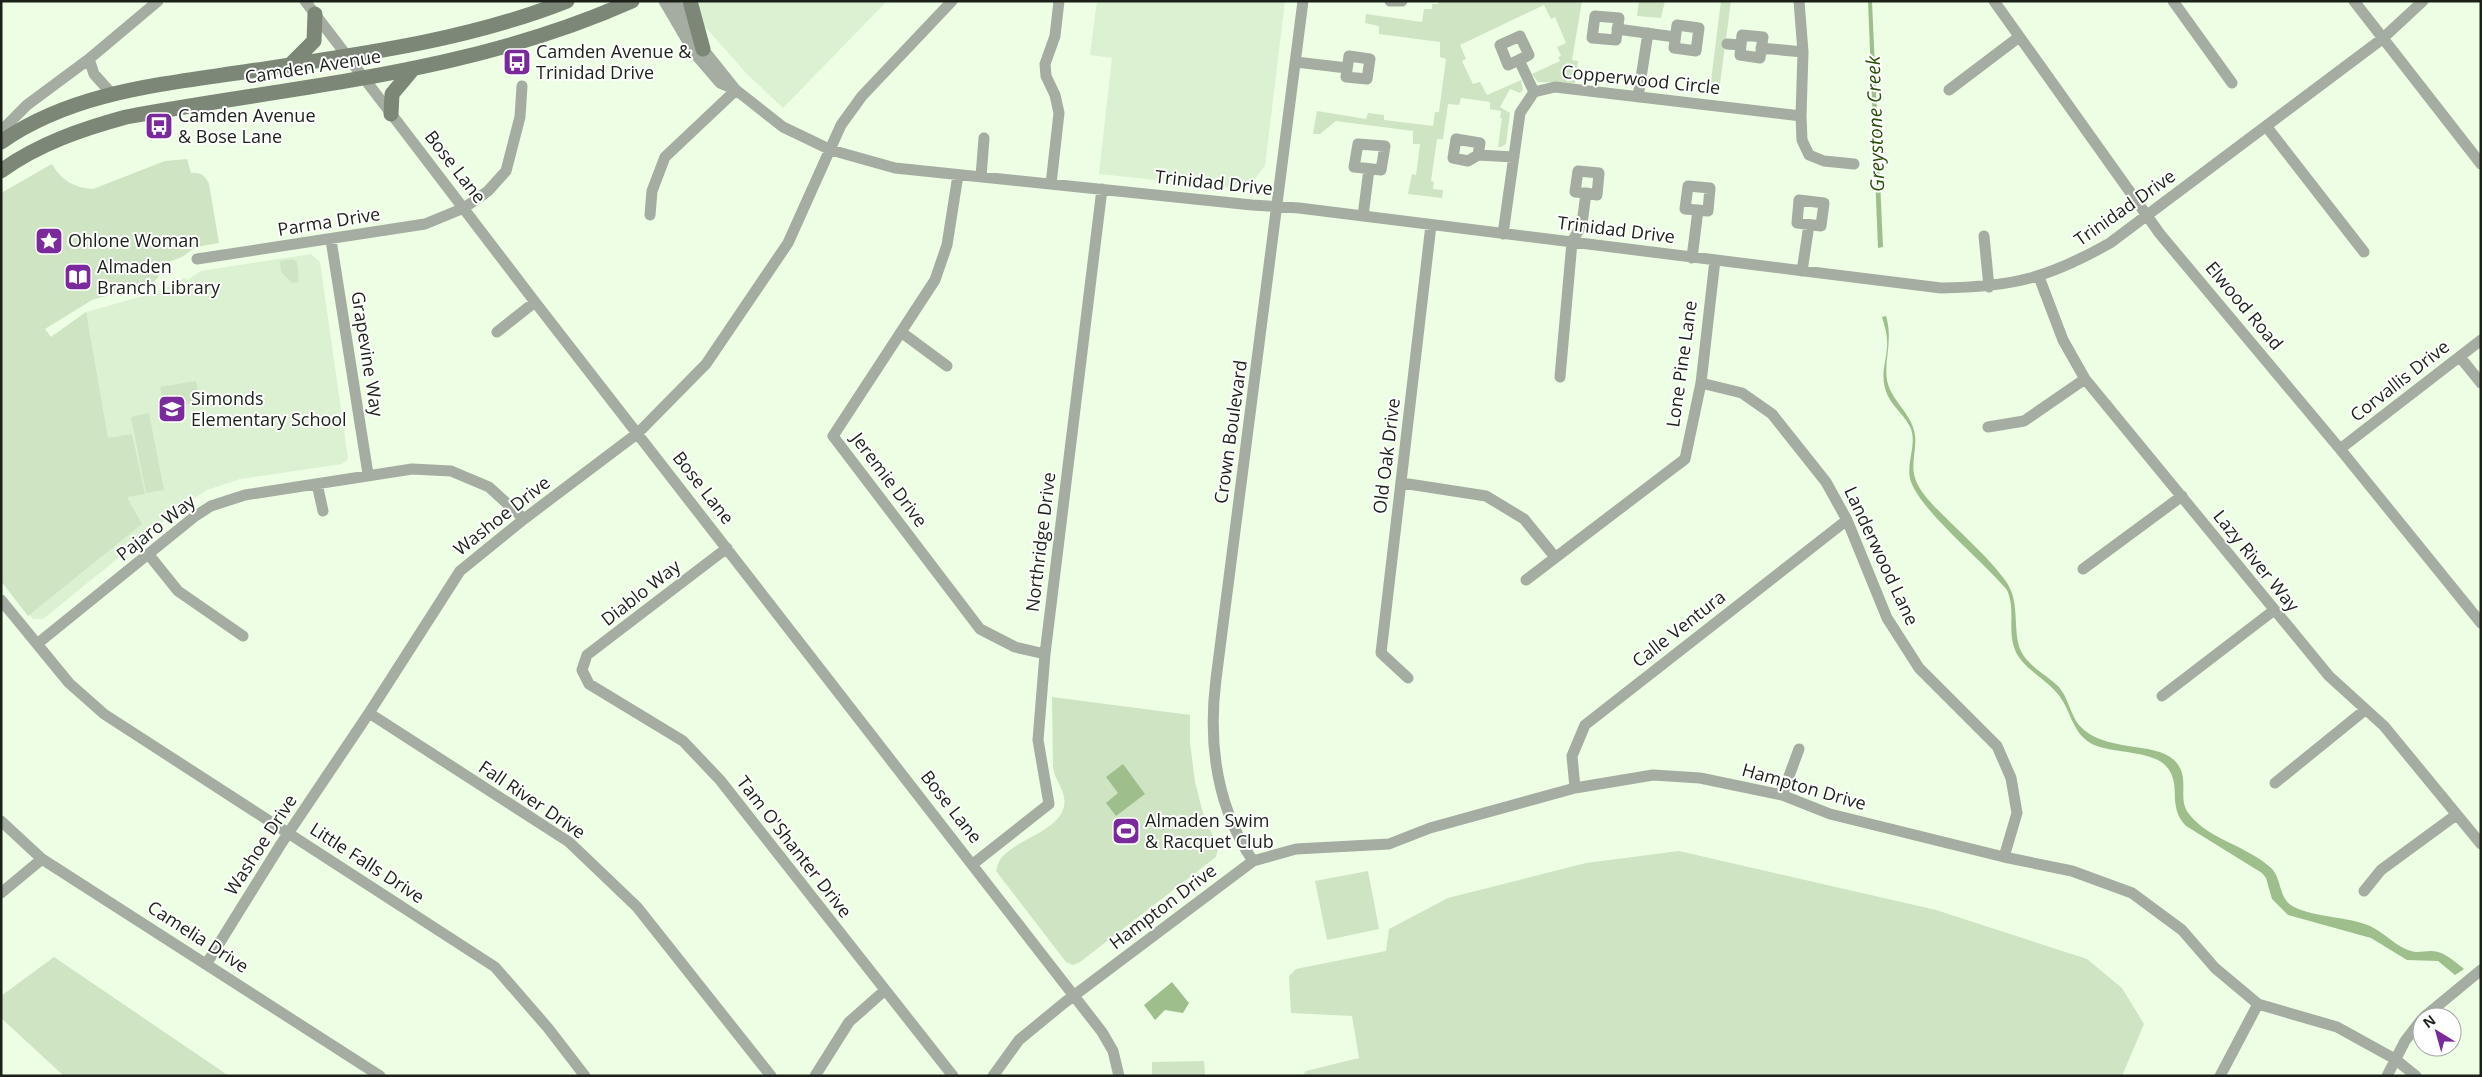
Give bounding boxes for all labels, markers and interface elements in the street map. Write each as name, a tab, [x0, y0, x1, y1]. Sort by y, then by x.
place label: Camden Avenue & Trinidad Drive	[536, 39, 692, 84]
street label: Camden Avenue	[243, 43, 383, 89]
bus stop icon: Camden Avenue & Trinidad Drive	[502, 47, 532, 77]
water label: Greystone Creek	[1860, 55, 1890, 192]
street label: Copperwood Circle	[1561, 59, 1722, 99]
place label: Camden Avenue & Bose Lane	[178, 103, 316, 148]
bus stop icon: Camden Avenue & Bose Lane	[144, 111, 174, 141]
street label: Bose Lane	[420, 125, 492, 208]
street label: Trinidad Drive	[2069, 163, 2180, 251]
street label: Trinidad Drive	[1154, 164, 1274, 200]
street label: Parma Drive	[276, 201, 382, 241]
street label: Trinidad Drive	[1556, 210, 1676, 248]
place icon: Ohlone Woman	[34, 226, 64, 256]
place label: Ohlone Woman	[68, 228, 199, 252]
place label: Almaden Branch Library	[97, 254, 221, 299]
street label: Elwood Road	[2201, 256, 2289, 355]
library icon: Almaden Branch Library	[63, 262, 93, 292]
street label: Grapevine Way	[346, 289, 390, 419]
street label: Lone Pine Lane	[1660, 299, 1702, 429]
street label: Corvallis Drive	[2345, 334, 2454, 426]
street label: Crown Boulevard	[1208, 359, 1252, 505]
place label: Simonds Elementary School	[191, 386, 347, 431]
school or university icon: Simonds Elementary School	[157, 394, 187, 424]
street label: Old Oak Drive	[1367, 397, 1405, 515]
street label: Jeremie Drive	[845, 426, 933, 532]
street label: Bose Lane	[668, 446, 740, 529]
street label: Washoe Drive	[448, 470, 554, 560]
street label: Northridge Drive	[1020, 471, 1060, 613]
street label: Landerwood Lane	[1839, 482, 1925, 629]
street label: Pajaro Way	[111, 488, 201, 566]
street label: Lazy River Way	[2208, 505, 2306, 617]
street label: Diablo Way	[596, 553, 686, 631]
street label: Calle Ventura	[1627, 584, 1730, 672]
street label: Fall River Drive	[474, 755, 591, 844]
street label: Hampton Drive	[1739, 757, 1869, 815]
street label: Bose Lane	[916, 765, 988, 848]
street label: Tam O'Shanter Drive	[732, 771, 858, 922]
street label: Washoe Drive	[219, 789, 302, 900]
place label: Almaden Swim & Racquet Club	[1145, 808, 1274, 853]
street label: Little Falls Drive	[306, 816, 429, 908]
sports icon: Almaden Swim & Racquet Club	[1111, 816, 1141, 846]
street label: Hampton Drive	[1104, 858, 1221, 954]
street label: Camelia Drive	[143, 895, 254, 978]
north arrow	[2412, 1007, 2462, 1057]
text: N	[2419, 1010, 2439, 1032]

